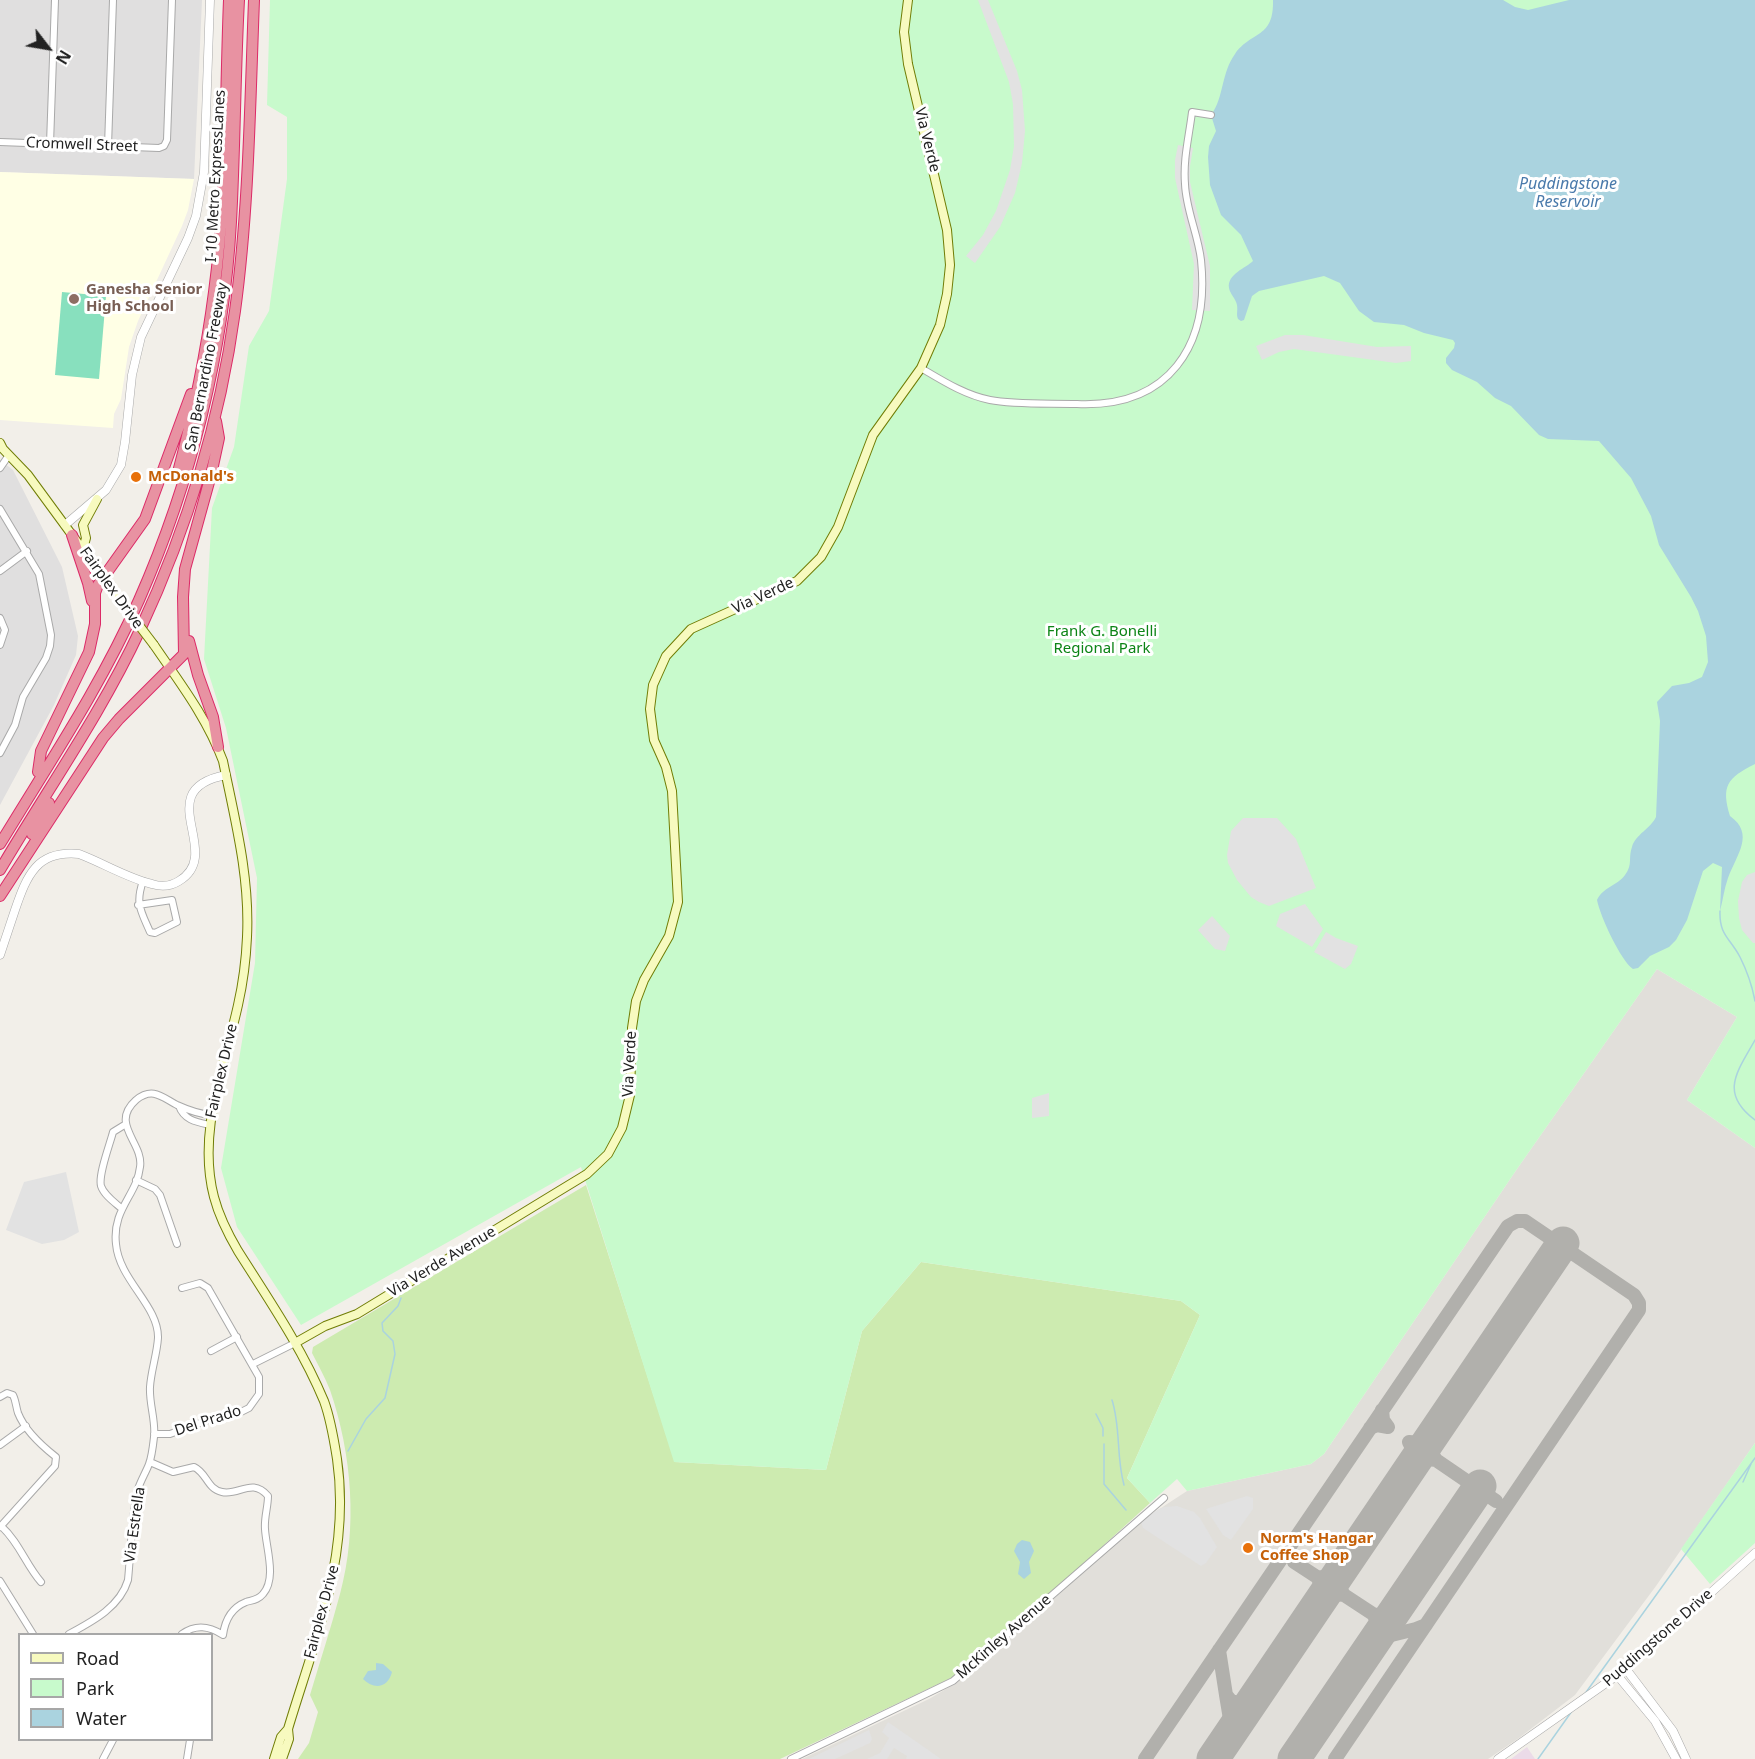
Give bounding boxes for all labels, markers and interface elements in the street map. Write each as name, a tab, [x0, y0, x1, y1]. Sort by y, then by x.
north arrow	[18, 18, 78, 78]
text: N	[51, 46, 76, 69]
street label: I-10 Metro ExpressLanes	[202, 89, 230, 263]
street label: Via Verde	[910, 106, 944, 174]
street label: Cromwell Street	[26, 134, 138, 156]
water label: Puddingstone Reservoir	[1519, 174, 1617, 212]
place label: Ganesha Senior High School	[86, 281, 202, 316]
street label: San Bernardino Freeway	[182, 281, 232, 453]
marker: Ganesha Senior High School	[67, 292, 81, 306]
place label: McDonald's	[148, 468, 234, 486]
marker: McDonald's	[129, 470, 143, 484]
street label: Fairplex Drive	[75, 544, 147, 632]
street label: Via Verde	[729, 574, 797, 618]
park label: Frank G. Bonelli Regional Park	[1047, 623, 1157, 658]
street label: Fairplex Drive	[202, 1022, 242, 1120]
street label: Via Verde	[619, 1031, 641, 1097]
street label: Via Verde Avenue	[385, 1223, 499, 1301]
street label: Del Prado	[172, 1402, 244, 1440]
street label: Via Estrella	[121, 1486, 149, 1564]
place label: Norm's Hangar Coffee Shop	[1260, 1530, 1373, 1565]
marker: Norm's Hangar Coffee Shop	[1241, 1541, 1255, 1555]
street label: Fairplex Drive	[301, 1563, 343, 1661]
street label: Puddingstone Drive	[1599, 1585, 1717, 1691]
street label: McKinley Avenue	[953, 1591, 1055, 1683]
legend	[18, 1633, 213, 1741]
text: Road	[76, 1646, 119, 1670]
text: Park	[76, 1676, 114, 1700]
text: Water	[76, 1706, 127, 1730]

